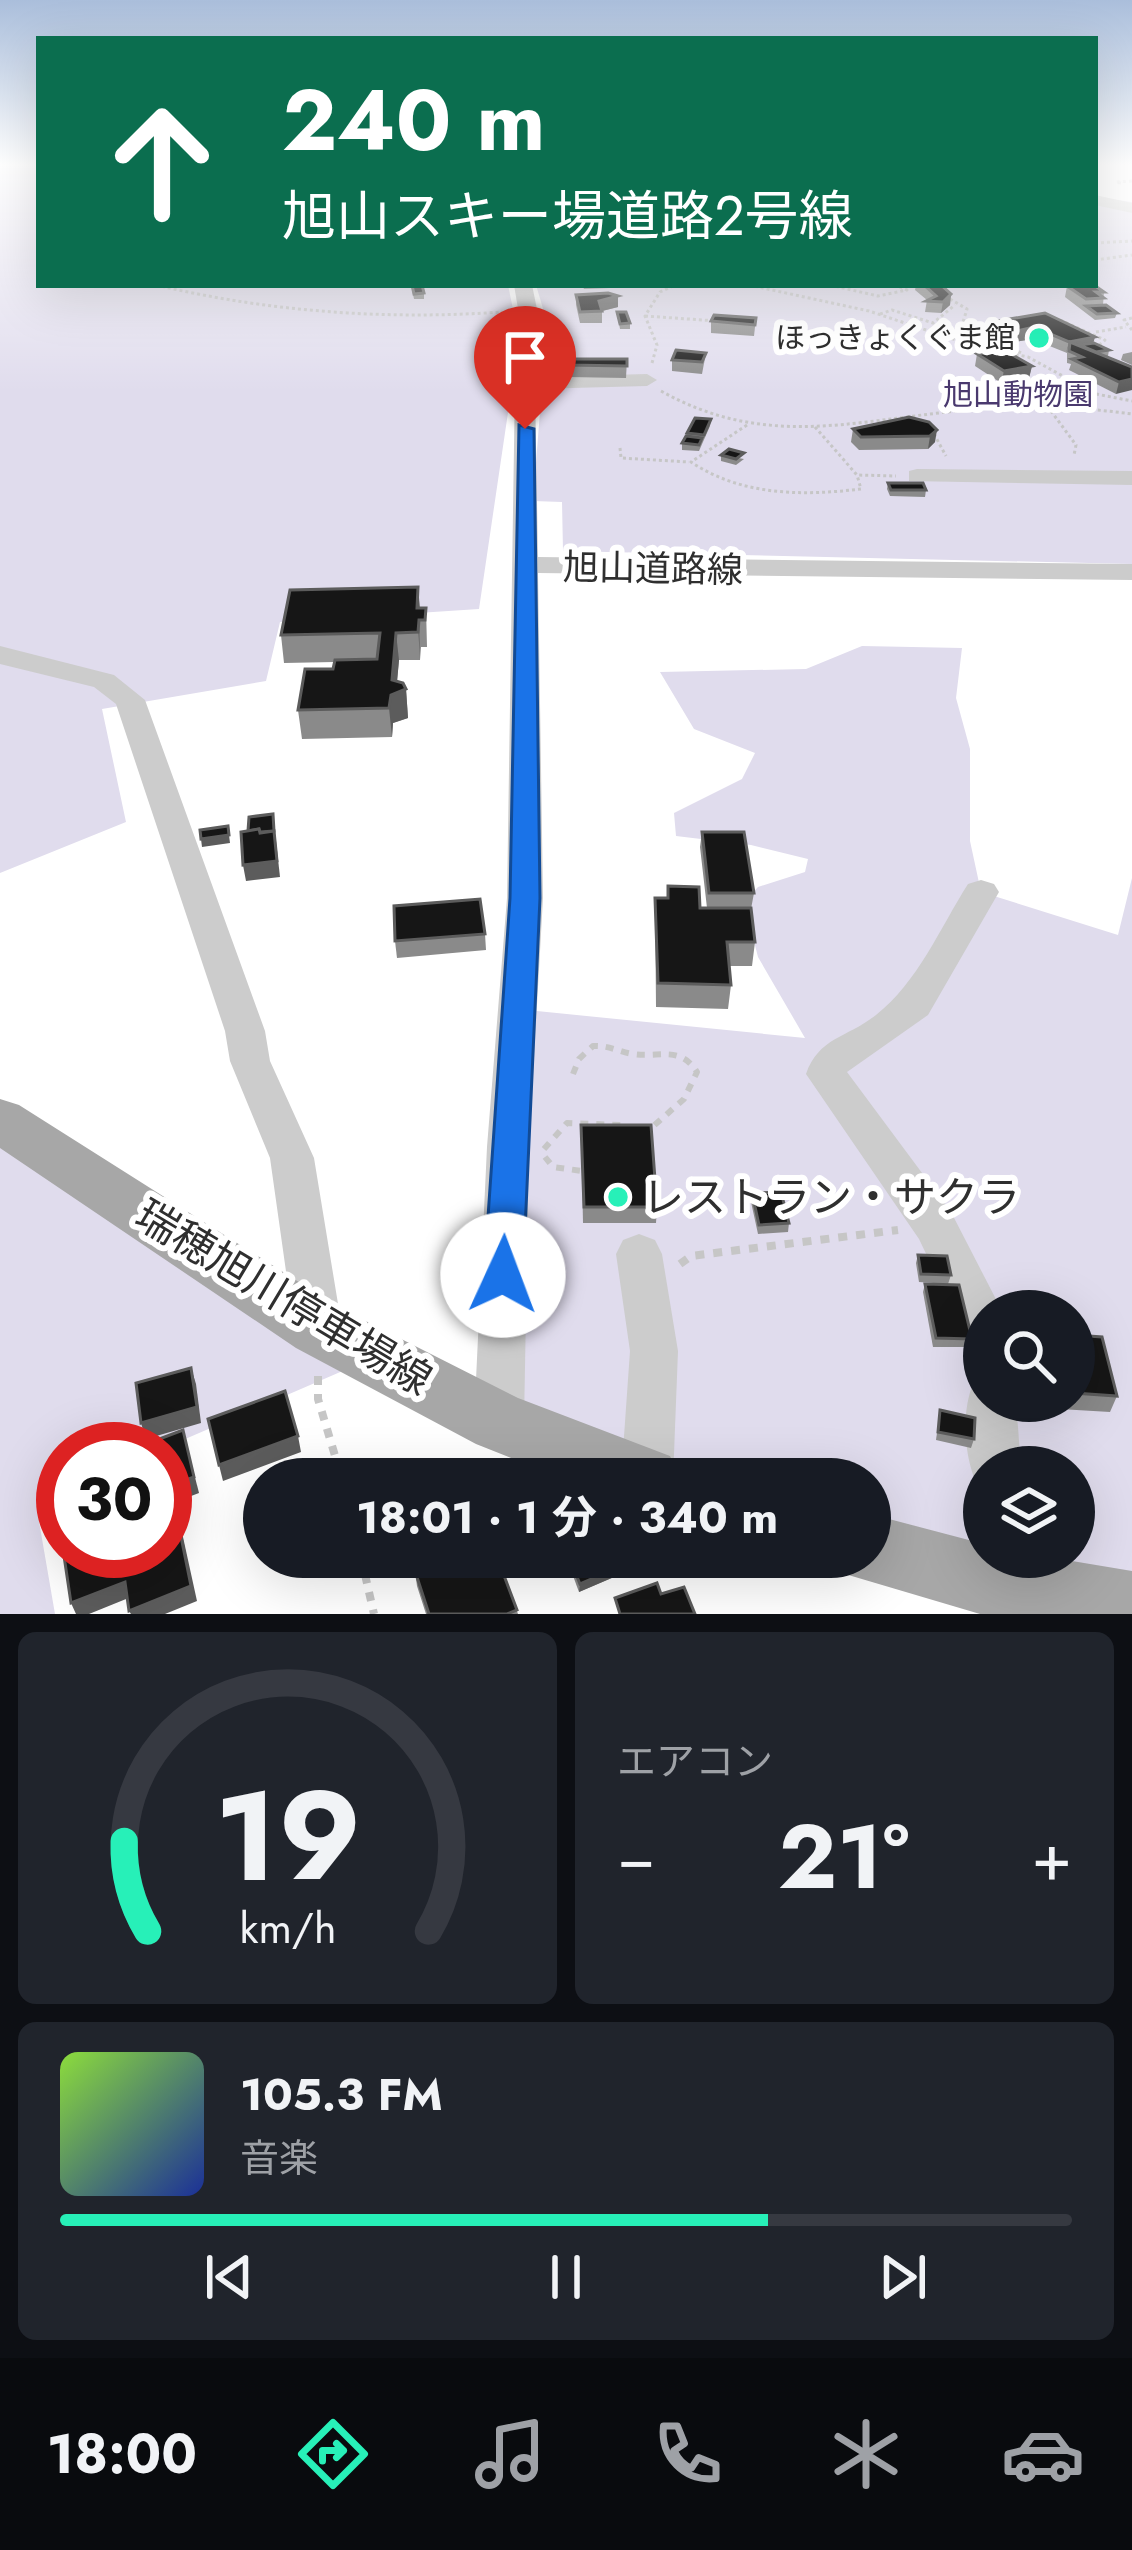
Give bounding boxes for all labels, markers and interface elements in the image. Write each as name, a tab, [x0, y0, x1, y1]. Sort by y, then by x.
text: 240 m	[282, 60, 545, 182]
icon: ahead	[84, 84, 240, 240]
text: 旭山スキー場道路2号線	[282, 177, 853, 255]
pin	[474, 306, 576, 429]
place label: ほっきょくぐま館	[775, 316, 1015, 359]
icon: arrive	[492, 324, 558, 390]
marker: ほっきょくぐま館	[1026, 325, 1052, 351]
park label: 旭山動物園	[943, 373, 1093, 416]
street label: 旭山道路線	[563, 540, 743, 596]
place label: レストラン・サクラ	[642, 1167, 1020, 1228]
marker: レストラン・サクラ	[605, 1184, 631, 1210]
street label: 瑞穂旭川停車場線	[124, 1185, 443, 1410]
position arrow	[440, 1212, 566, 1338]
map controls	[963, 1290, 1095, 1578]
button: search	[963, 1290, 1095, 1422]
speed limit sign: 30	[36, 1422, 192, 1578]
button: layers	[963, 1446, 1095, 1578]
text: 18:01 · 1 分 · 340 m	[356, 1485, 778, 1550]
text: エアコン	[617, 1733, 773, 1790]
text: 19	[214, 1746, 361, 1927]
text: 21°	[778, 1792, 909, 1922]
text: −	[617, 1809, 656, 1905]
text: +	[1031, 1809, 1072, 1905]
text: km/h	[239, 1897, 336, 1959]
text: 105.3 FM	[240, 2062, 443, 2127]
text: 音楽	[240, 2130, 318, 2187]
icon: previous	[196, 2244, 262, 2310]
icon: pause	[533, 2244, 599, 2310]
icon: next	[870, 2244, 936, 2310]
icon: directions	[291, 2412, 375, 2496]
icon: music	[468, 2412, 552, 2496]
icon: phone	[646, 2412, 730, 2496]
icon: climate	[824, 2412, 908, 2496]
icon: car	[1001, 2412, 1085, 2496]
text: 18:00	[47, 2415, 197, 2493]

